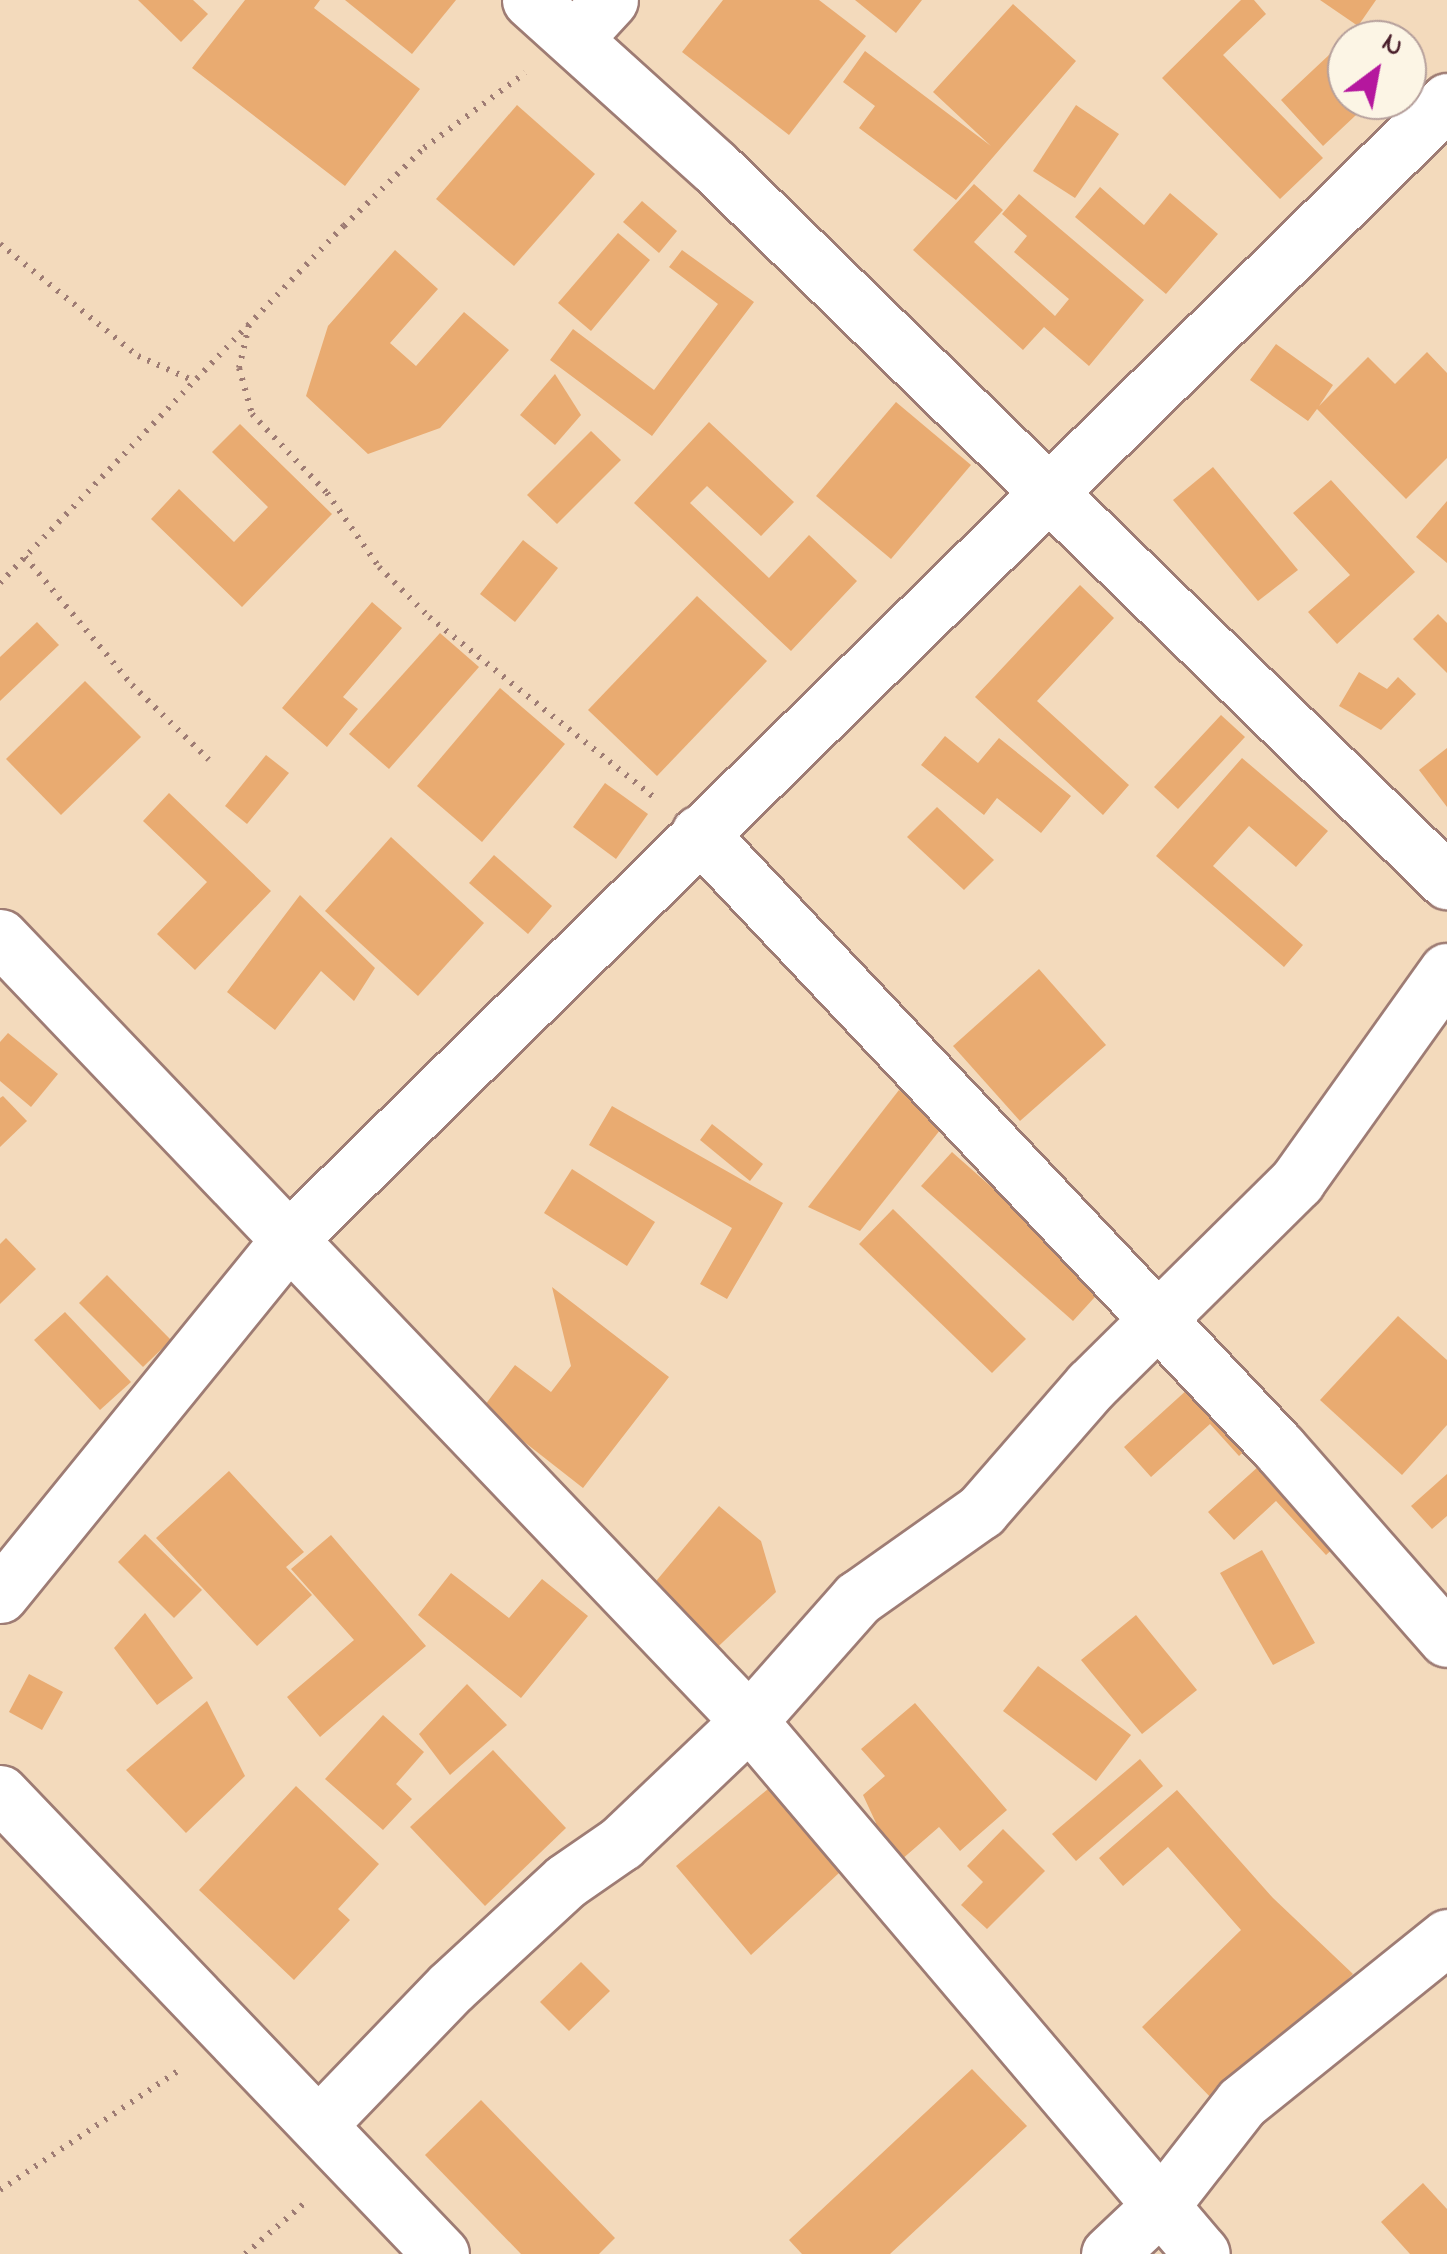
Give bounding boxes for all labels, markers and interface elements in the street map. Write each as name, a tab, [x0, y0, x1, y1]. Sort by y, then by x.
north arrow	[1327, 20, 1427, 120]
text: N	[1373, 23, 1411, 68]

